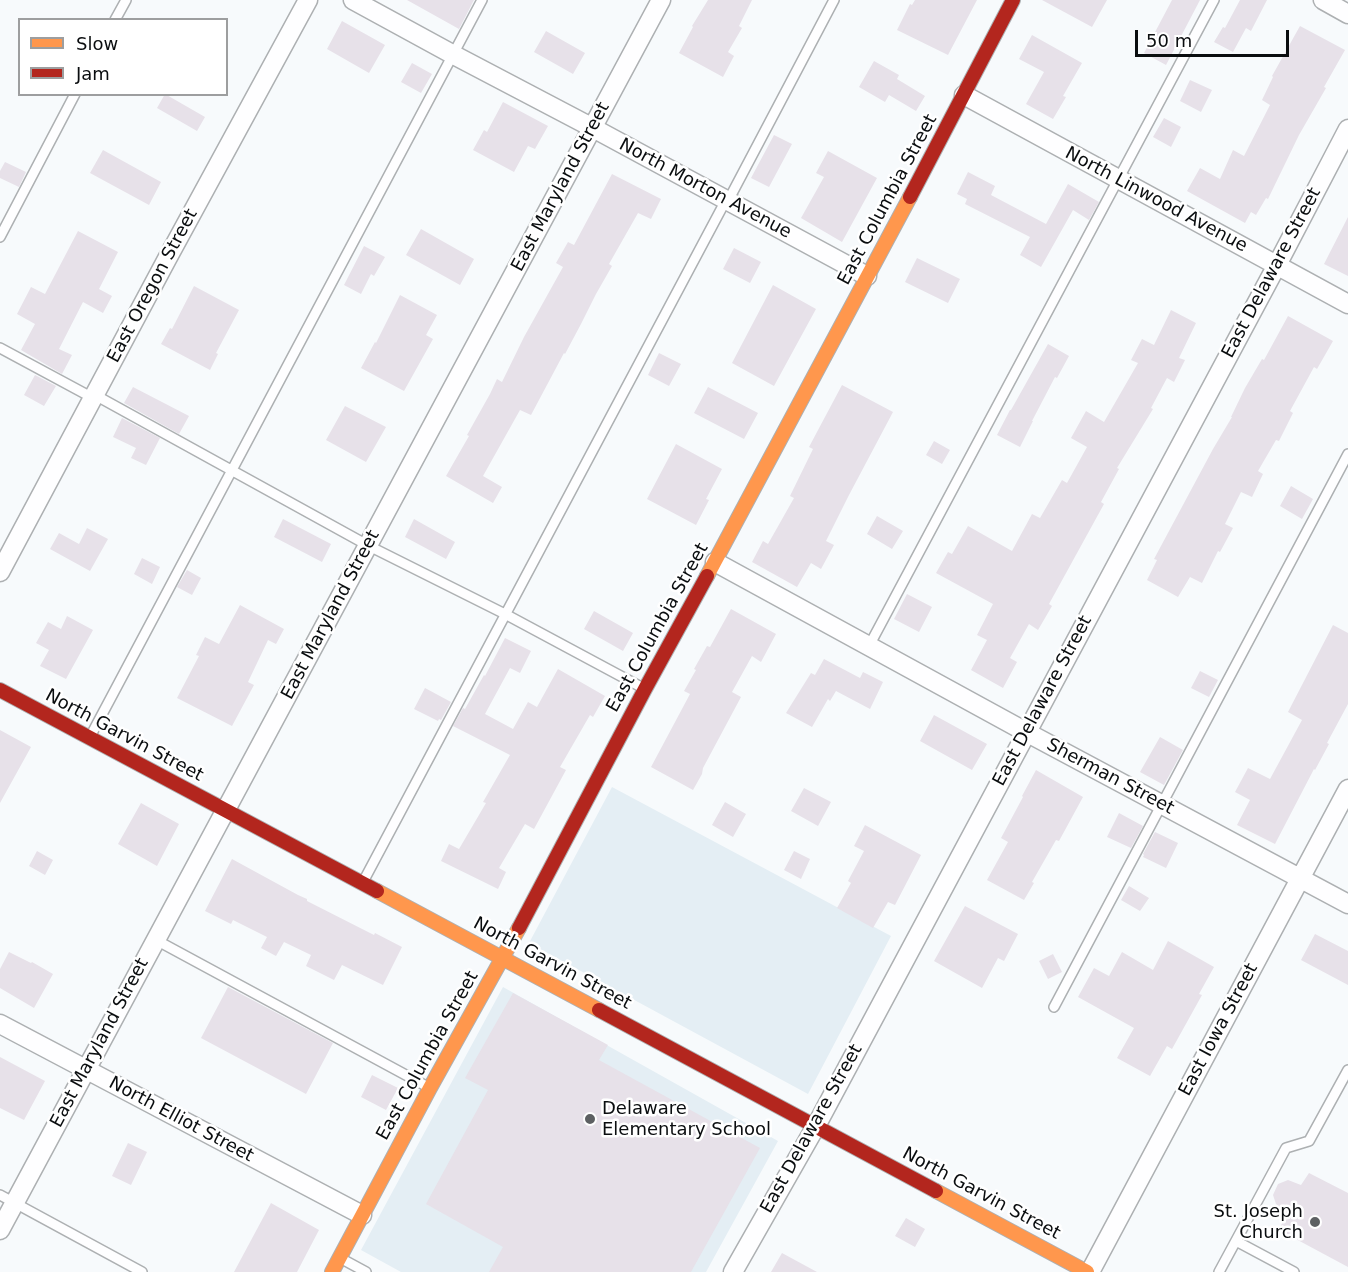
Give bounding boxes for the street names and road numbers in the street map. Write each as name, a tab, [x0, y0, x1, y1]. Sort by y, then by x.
street label: East Maryland Street	[507, 99, 615, 275]
street label: East Columbia Street	[834, 111, 942, 289]
street label: North Morton Avenue	[615, 134, 795, 244]
street label: North Linwood Avenue	[1061, 143, 1251, 257]
street label: East Delaware Street	[1218, 184, 1326, 362]
street label: East Oregon Street	[103, 205, 203, 367]
street label: East Maryland Street	[277, 527, 385, 703]
street label: East Columbia Street	[603, 540, 713, 716]
street label: East Delaware Street	[989, 612, 1097, 790]
street label: North Garvin Street	[41, 685, 207, 787]
street label: Sherman Street	[1043, 734, 1177, 820]
street label: North Garvin Street	[469, 913, 635, 1015]
street label: East Maryland Street	[46, 955, 154, 1131]
street label: East Iowa Street	[1175, 960, 1263, 1100]
street label: East Columbia Street	[373, 968, 483, 1144]
street label: East Delaware Street	[757, 1041, 867, 1217]
street label: North Elliot Street	[105, 1073, 257, 1167]
street label: North Garvin Street	[898, 1143, 1064, 1245]

